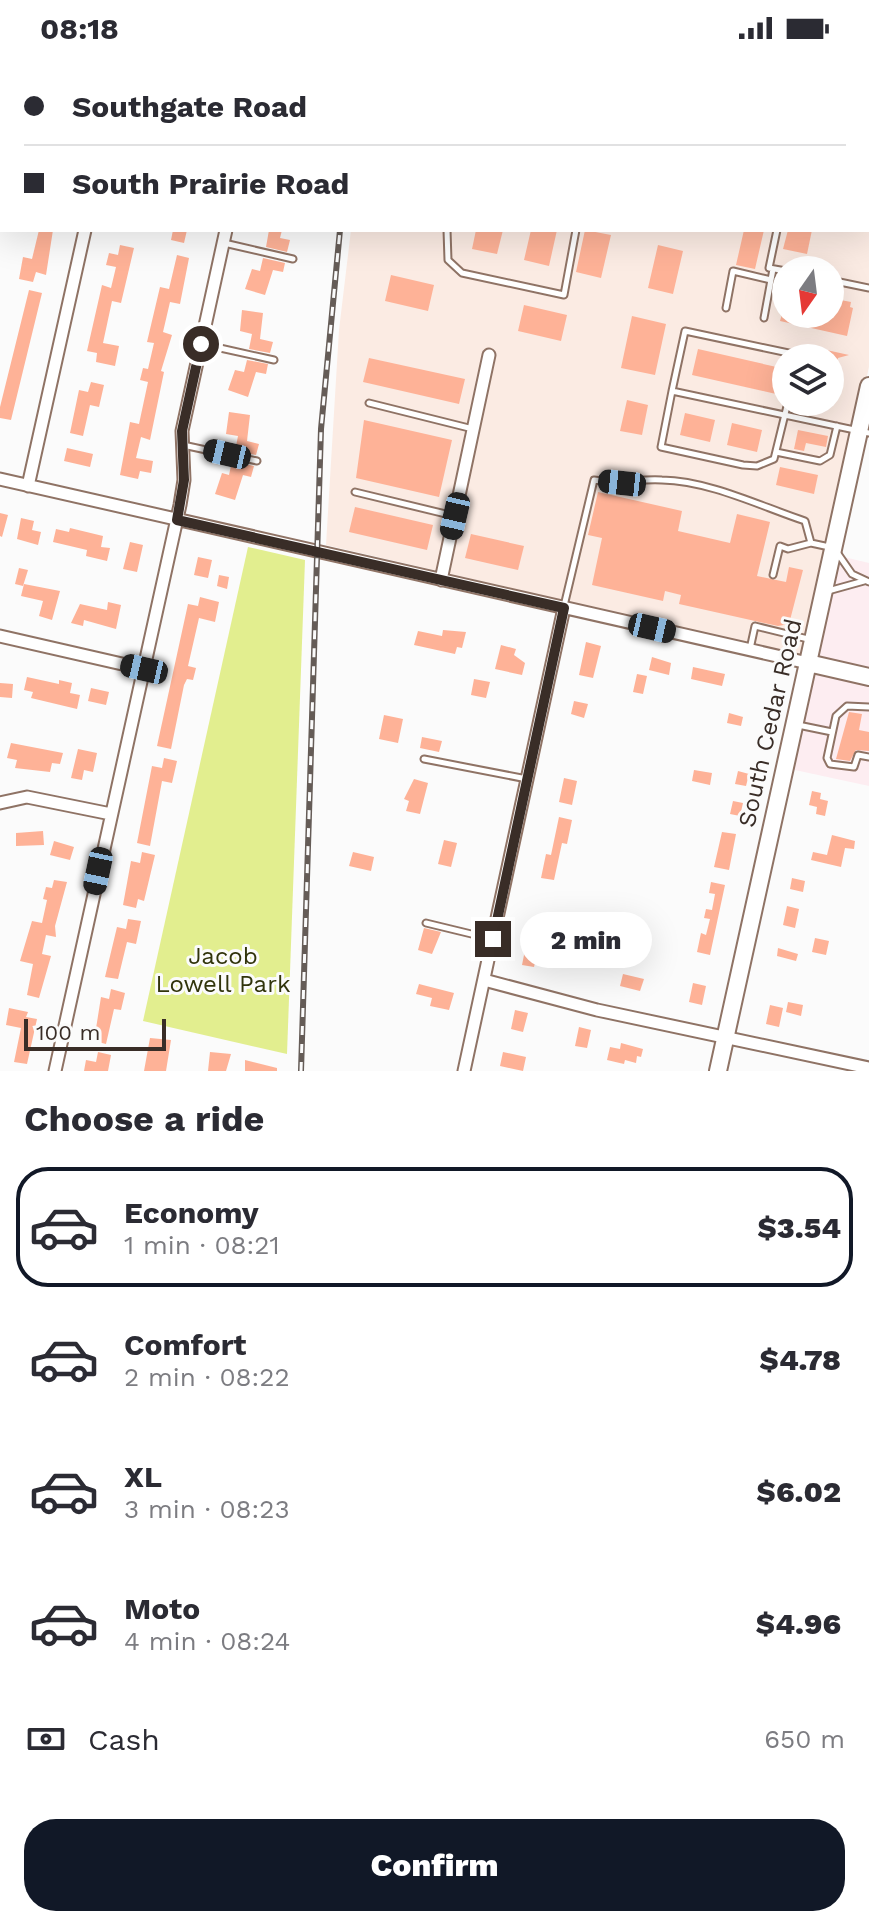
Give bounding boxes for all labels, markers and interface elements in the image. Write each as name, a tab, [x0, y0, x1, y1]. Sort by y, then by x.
text: 08:18	[40, 11, 119, 46]
text: Southgate Road	[72, 89, 307, 124]
text: South Prairie Road	[72, 166, 349, 201]
north arrow	[772, 256, 844, 328]
map controls	[772, 256, 844, 416]
route start	[183, 326, 219, 362]
button: layers	[772, 344, 844, 416]
car	[201, 437, 253, 471]
car	[597, 469, 647, 497]
car	[438, 490, 472, 542]
car	[626, 611, 678, 645]
street label: South Cedar Road	[732, 616, 808, 830]
car	[118, 652, 170, 686]
car	[81, 845, 115, 897]
callout: 2 min	[521, 911, 653, 967]
route end	[475, 921, 511, 957]
text: 2 min	[551, 925, 621, 955]
park label: Jacob Lowell Park	[155, 942, 291, 998]
scale bar	[24, 1015, 166, 1051]
text: 100 m	[36, 1020, 100, 1045]
text: Choose a ride	[24, 1098, 264, 1140]
icon: car	[28, 1191, 100, 1263]
text: Economy	[124, 1195, 259, 1230]
text: $3.54	[757, 1210, 841, 1245]
text: 1 min · 08:21	[124, 1230, 280, 1260]
icon: car	[28, 1323, 100, 1395]
text: Comfort	[124, 1327, 246, 1362]
text: $4.78	[759, 1342, 841, 1377]
text: 2 min · 08:22	[124, 1362, 290, 1392]
icon: car	[28, 1455, 100, 1527]
text: XL	[124, 1459, 162, 1494]
text: $6.02	[757, 1474, 841, 1509]
text: 3 min · 08:23	[124, 1494, 290, 1524]
icon: car	[28, 1587, 100, 1659]
text: Moto	[124, 1591, 200, 1626]
text: $4.96	[756, 1606, 841, 1641]
text: 4 min · 08:24	[124, 1626, 290, 1656]
icon: cash	[24, 1717, 68, 1761]
text: Cash	[88, 1722, 160, 1757]
text: 650 m	[764, 1724, 845, 1754]
button: Confirm	[24, 1819, 845, 1911]

